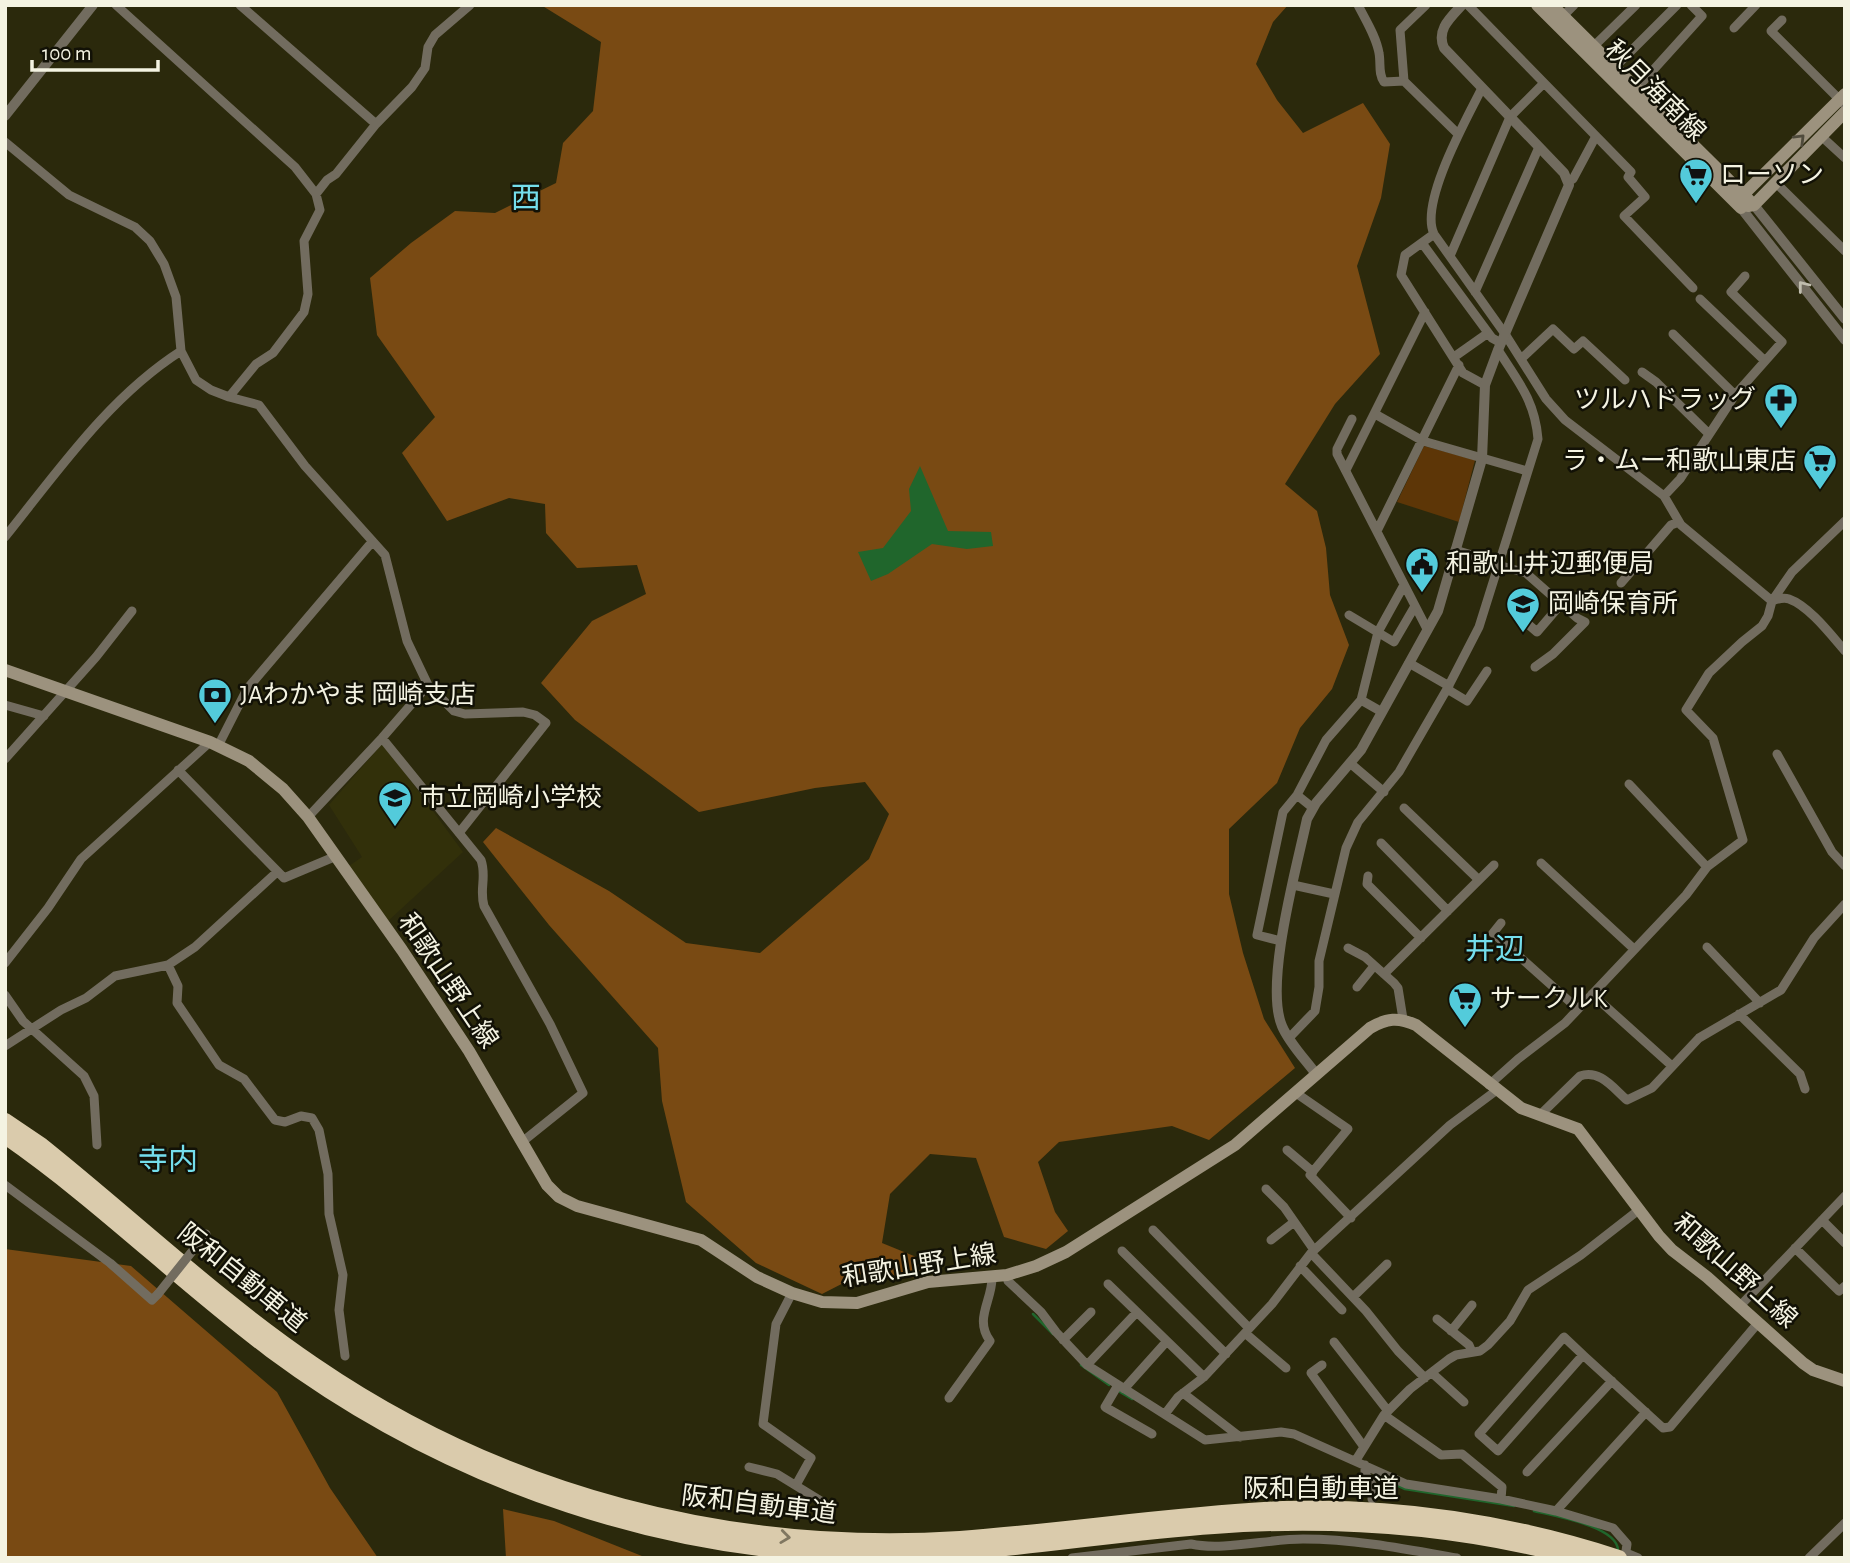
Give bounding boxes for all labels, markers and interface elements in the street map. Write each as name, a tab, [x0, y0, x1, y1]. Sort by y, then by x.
scale bar	[32, 28, 158, 72]
street label: 秋月海南線	[1600, 35, 1711, 146]
text: 100 m	[42, 43, 92, 64]
one-way arrow	[1791, 134, 1804, 147]
supermarket icon: ローソン	[1677, 156, 1715, 205]
place label: ローソン	[1720, 162, 1824, 188]
district label: 西	[511, 184, 541, 214]
one-way arrow	[1798, 281, 1811, 294]
pharmacy icon: ツルハドラッグ	[1762, 381, 1800, 430]
place label: ツルハドラッグ	[1574, 385, 1756, 413]
supermarket icon: ラ・ムー和歌山東店	[1801, 442, 1839, 491]
place label: ラ・ムー和歌山東店	[1562, 447, 1796, 474]
public building icon: 和歌山井辺郵便局	[1403, 545, 1441, 594]
place label: 和歌山井辺郵便局	[1446, 550, 1654, 577]
school or university icon: 岡崎保育所	[1504, 585, 1542, 634]
place label: 岡崎保育所	[1548, 590, 1678, 617]
bank icon: JAわかやま 岡崎支店	[196, 676, 234, 725]
place label: JAわかやま 岡崎支店	[240, 681, 475, 708]
school or university icon: 市立岡崎小学校	[376, 779, 414, 828]
place label: 市立岡崎小学校	[420, 783, 602, 811]
street label: 和歌山野上線	[394, 908, 503, 1053]
district label: 井辺	[1465, 933, 1525, 965]
supermarket icon: サークルK	[1446, 980, 1484, 1029]
place label: サークルK	[1490, 986, 1608, 1012]
district label: 寺内	[138, 1144, 198, 1176]
street label: 和歌山野上線	[1668, 1208, 1802, 1333]
street label: 阪和自動車道	[173, 1217, 312, 1337]
street label: 和歌山野上線	[840, 1240, 998, 1291]
street label: 阪和自動車道	[1243, 1474, 1399, 1502]
street label: 阪和自動車道	[680, 1481, 838, 1527]
one-way arrow	[780, 1529, 791, 1544]

